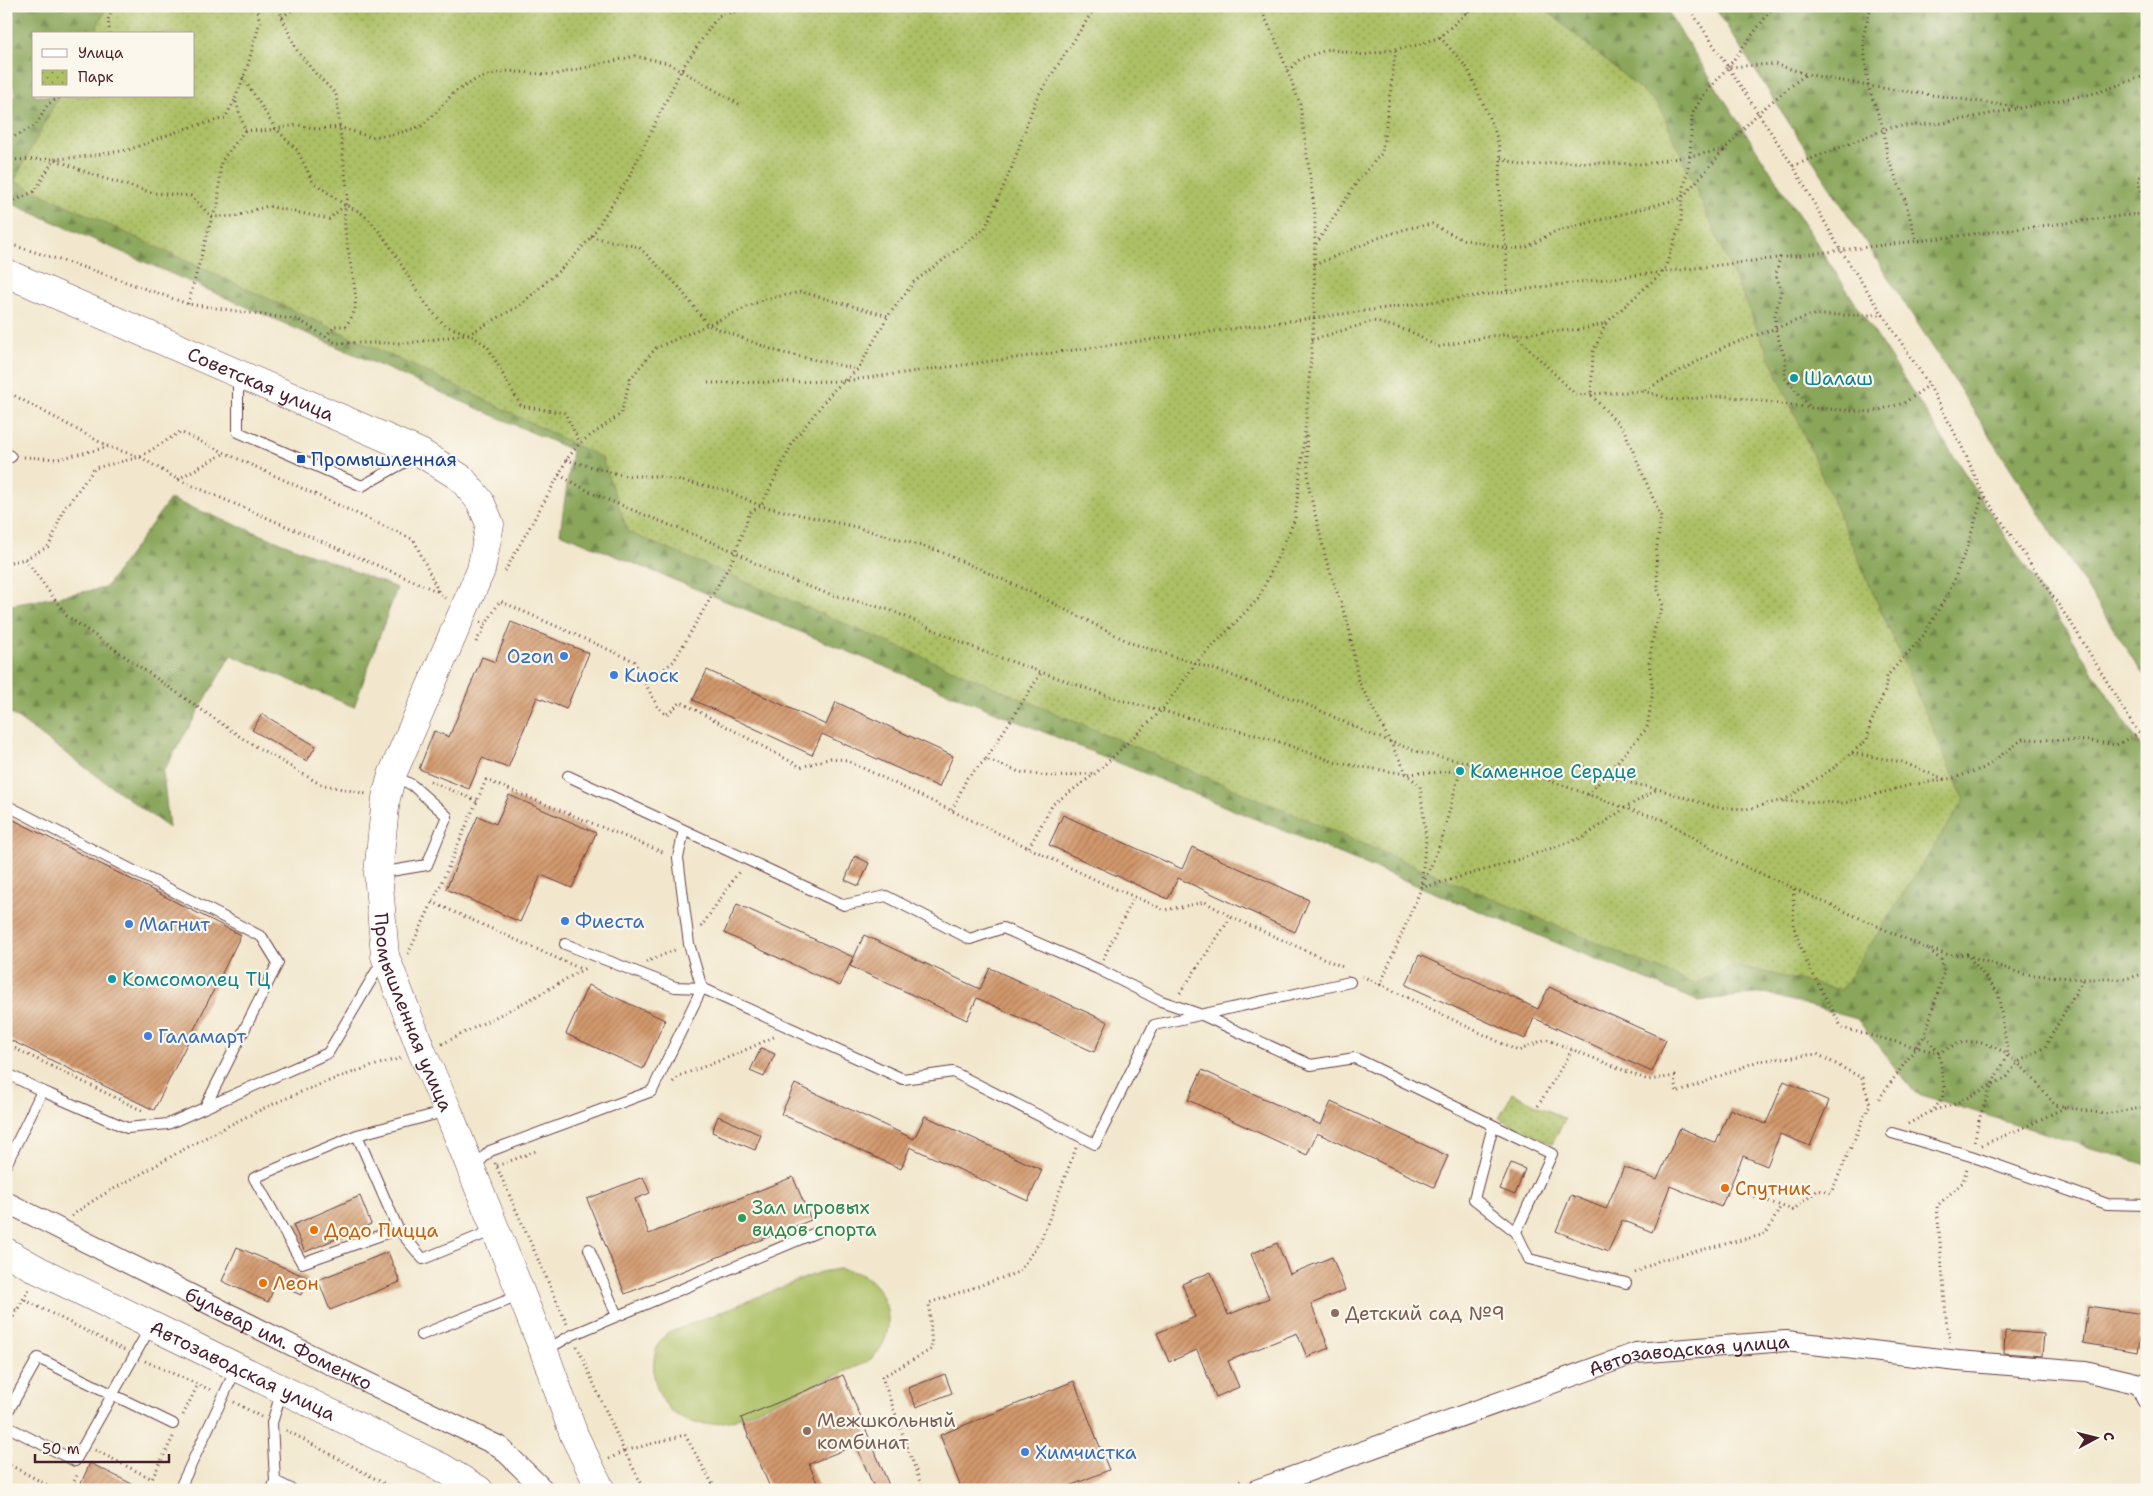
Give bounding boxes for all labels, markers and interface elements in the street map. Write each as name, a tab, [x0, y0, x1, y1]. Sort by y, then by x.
legend	[32, 32, 195, 98]
text: Улица	[78, 43, 124, 63]
text: Парк	[78, 67, 114, 87]
street label: Советская улица	[184, 341, 338, 427]
place label: Шалаш	[1804, 366, 1873, 391]
marker: Шалаш	[1788, 372, 1800, 384]
place label: Промышленная	[311, 447, 457, 472]
marker: Промышленная	[295, 453, 307, 465]
place label: Ozon	[507, 644, 554, 669]
marker: Ozon	[558, 650, 570, 662]
place label: Киоск	[624, 663, 679, 688]
marker: Киоск	[608, 669, 620, 681]
place label: Каменное Сердце	[1470, 759, 1637, 784]
marker: Каменное Сердце	[1454, 765, 1466, 777]
place label: Фиеста	[575, 909, 645, 934]
place label: Магнит	[139, 912, 210, 937]
street label: Промышленная улица	[368, 912, 459, 1116]
marker: Фиеста	[559, 915, 571, 927]
marker: Магнит	[123, 918, 135, 930]
place label: Комсомолец ТЦ	[122, 967, 271, 992]
marker: Комсомолец ТЦ	[106, 973, 118, 985]
place label: Галамарт	[158, 1024, 246, 1049]
marker: Галамарт	[142, 1030, 154, 1042]
place label: Спутник	[1735, 1176, 1811, 1201]
marker: Спутник	[1719, 1182, 1731, 1194]
place label: Зал игровых видов спорта	[752, 1195, 877, 1242]
marker: Зал игровых видов спорта	[736, 1212, 748, 1224]
place label: Додо Пицца	[324, 1218, 439, 1243]
marker: Додо Пицца	[308, 1224, 320, 1236]
place label: Леон	[273, 1271, 319, 1296]
marker: Леон	[257, 1277, 269, 1289]
street label: бульвар им. Фоменко	[181, 1282, 376, 1396]
place label: Детский сад №9	[1345, 1301, 1505, 1326]
marker: Детский сад №9	[1329, 1307, 1341, 1319]
street label: Автозаводская улица	[146, 1315, 340, 1427]
street label: Автозаводская улица	[1585, 1329, 1791, 1382]
place label: Межшкольный комбинат	[817, 1408, 956, 1455]
north arrow	[2070, 1414, 2120, 1464]
marker: Межшкольный комбинат	[801, 1425, 813, 1437]
scale bar	[35, 1431, 169, 1463]
text: С	[2099, 1431, 2118, 1442]
text: 50 m	[42, 1439, 80, 1459]
place label: Химчистка	[1035, 1440, 1137, 1465]
marker: Химчистка	[1019, 1446, 1031, 1458]

